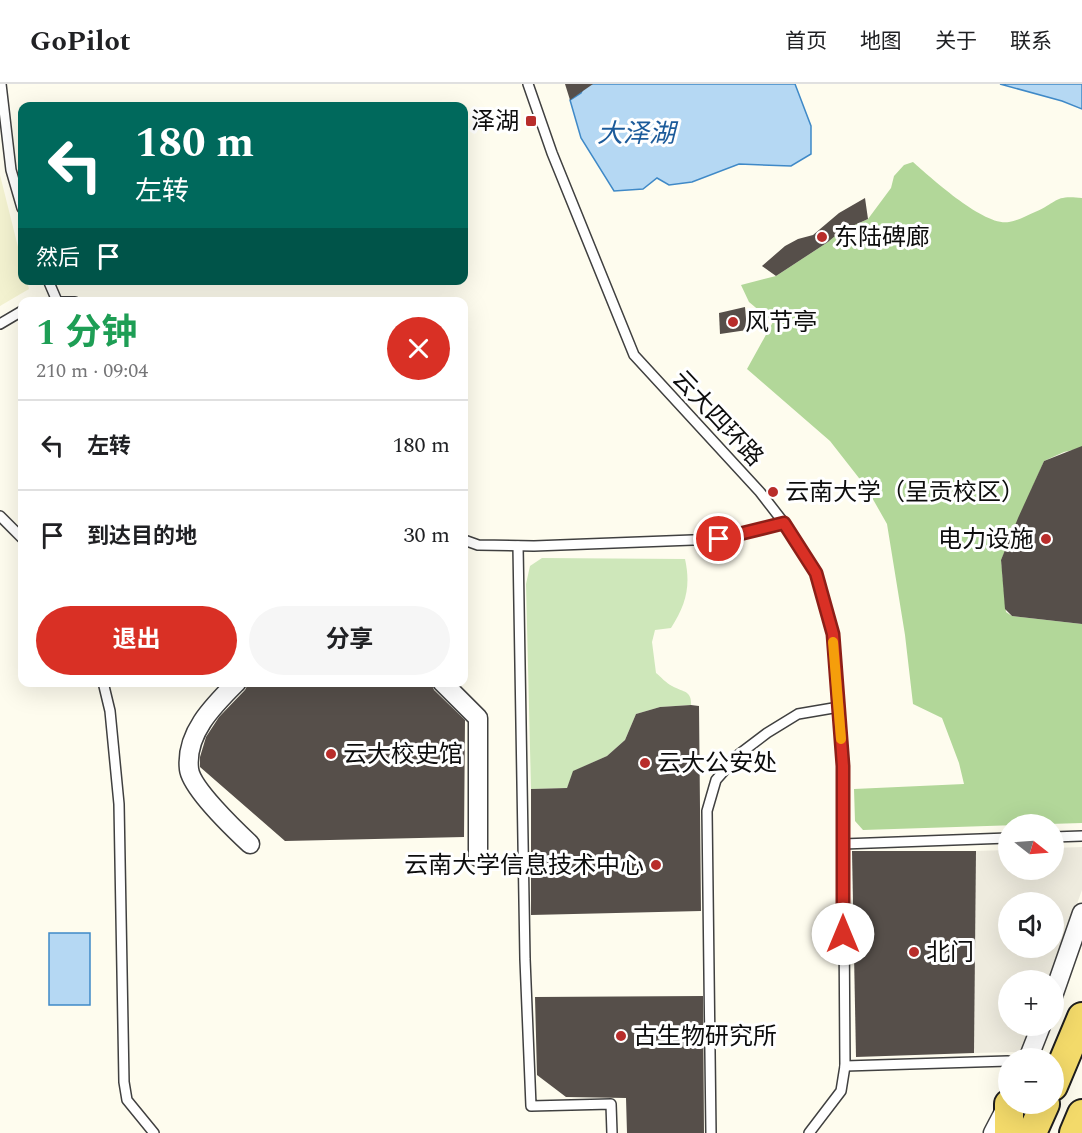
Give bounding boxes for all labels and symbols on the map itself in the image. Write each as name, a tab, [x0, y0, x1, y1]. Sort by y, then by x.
place label: 泽湖	[471, 104, 519, 140]
marker: 泽湖	[524, 114, 538, 128]
water label: 大泽湖	[597, 114, 679, 154]
place label: 东陆碑廊	[834, 220, 930, 256]
marker: 东陆碑廊	[815, 230, 829, 244]
place label: 风节亭	[745, 305, 817, 341]
marker: 风节亭	[726, 315, 740, 329]
street label: 云大四环路	[663, 363, 771, 475]
place label: 云南大学（呈贡校区）	[785, 475, 1025, 511]
marker: 云南大学（呈贡校区）	[766, 485, 780, 499]
pin	[693, 513, 744, 564]
place label: 电力设施	[938, 522, 1034, 558]
marker: 电力设施	[1039, 532, 1053, 546]
place label: 云大校史馆	[343, 737, 463, 773]
place label: 云大公安处	[657, 746, 777, 782]
marker: 云大校史馆	[324, 747, 338, 761]
marker: 云大公安处	[638, 756, 652, 770]
north arrow	[998, 814, 1064, 880]
place label: 云南大学信息技术中心	[404, 848, 644, 884]
marker: 云南大学信息技术中心	[649, 858, 663, 872]
position arrow	[811, 902, 875, 966]
place label: 北门	[926, 935, 974, 971]
marker: 北门	[907, 945, 921, 959]
place label: 古生物研究所	[633, 1019, 777, 1055]
marker: 古生物研究所	[614, 1029, 628, 1043]

